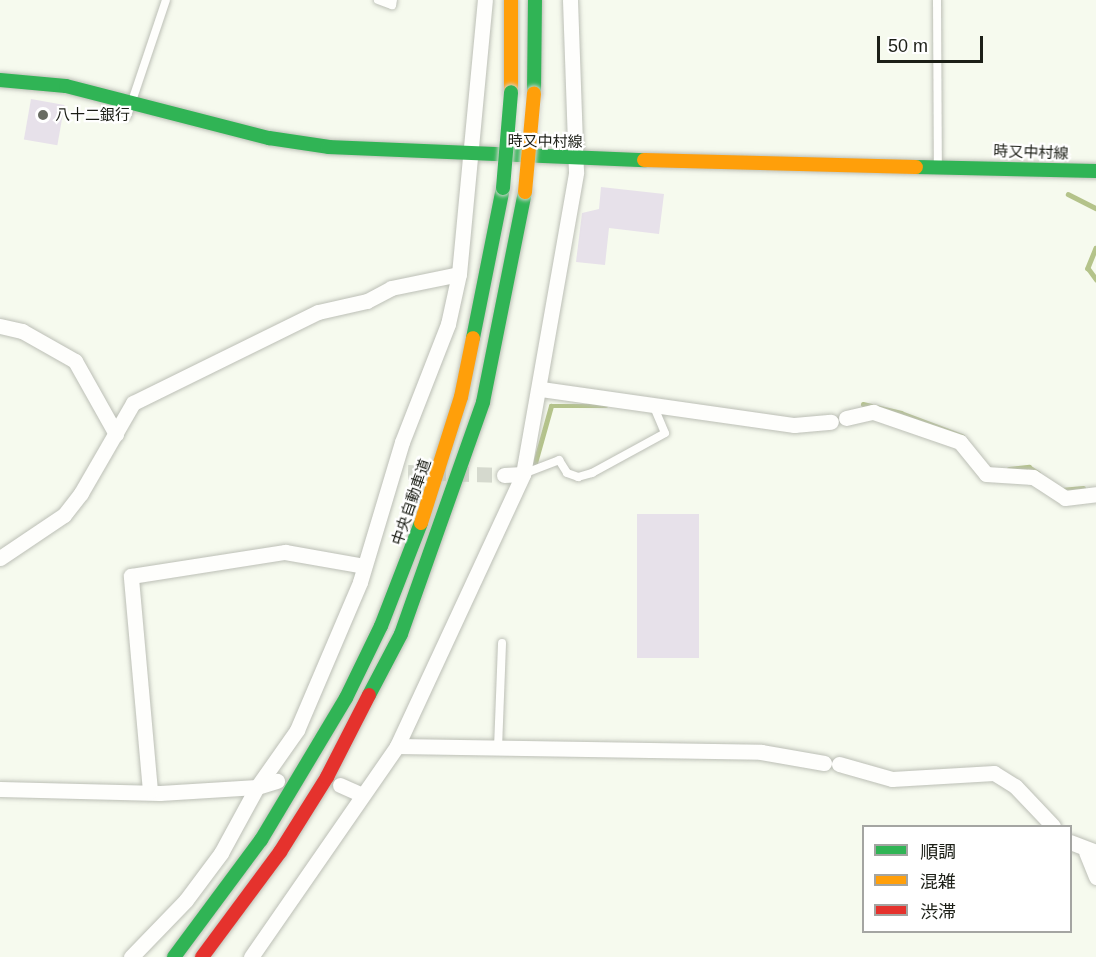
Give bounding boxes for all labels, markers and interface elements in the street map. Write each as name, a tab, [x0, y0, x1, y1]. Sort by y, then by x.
scale bar	[880, 24, 986, 62]
text: 50 m	[888, 36, 928, 56]
place label: 八十二銀行	[55, 106, 130, 124]
marker: 八十二銀行	[36, 108, 50, 122]
street label: 時又中村線	[507, 131, 583, 151]
street label: 時又中村線	[993, 142, 1069, 162]
street label: 中央自動車道	[388, 457, 434, 547]
legend	[862, 825, 1072, 933]
text: 順調	[920, 842, 956, 862]
text: 混雑	[920, 872, 956, 892]
text: 渋滞	[920, 902, 956, 922]

